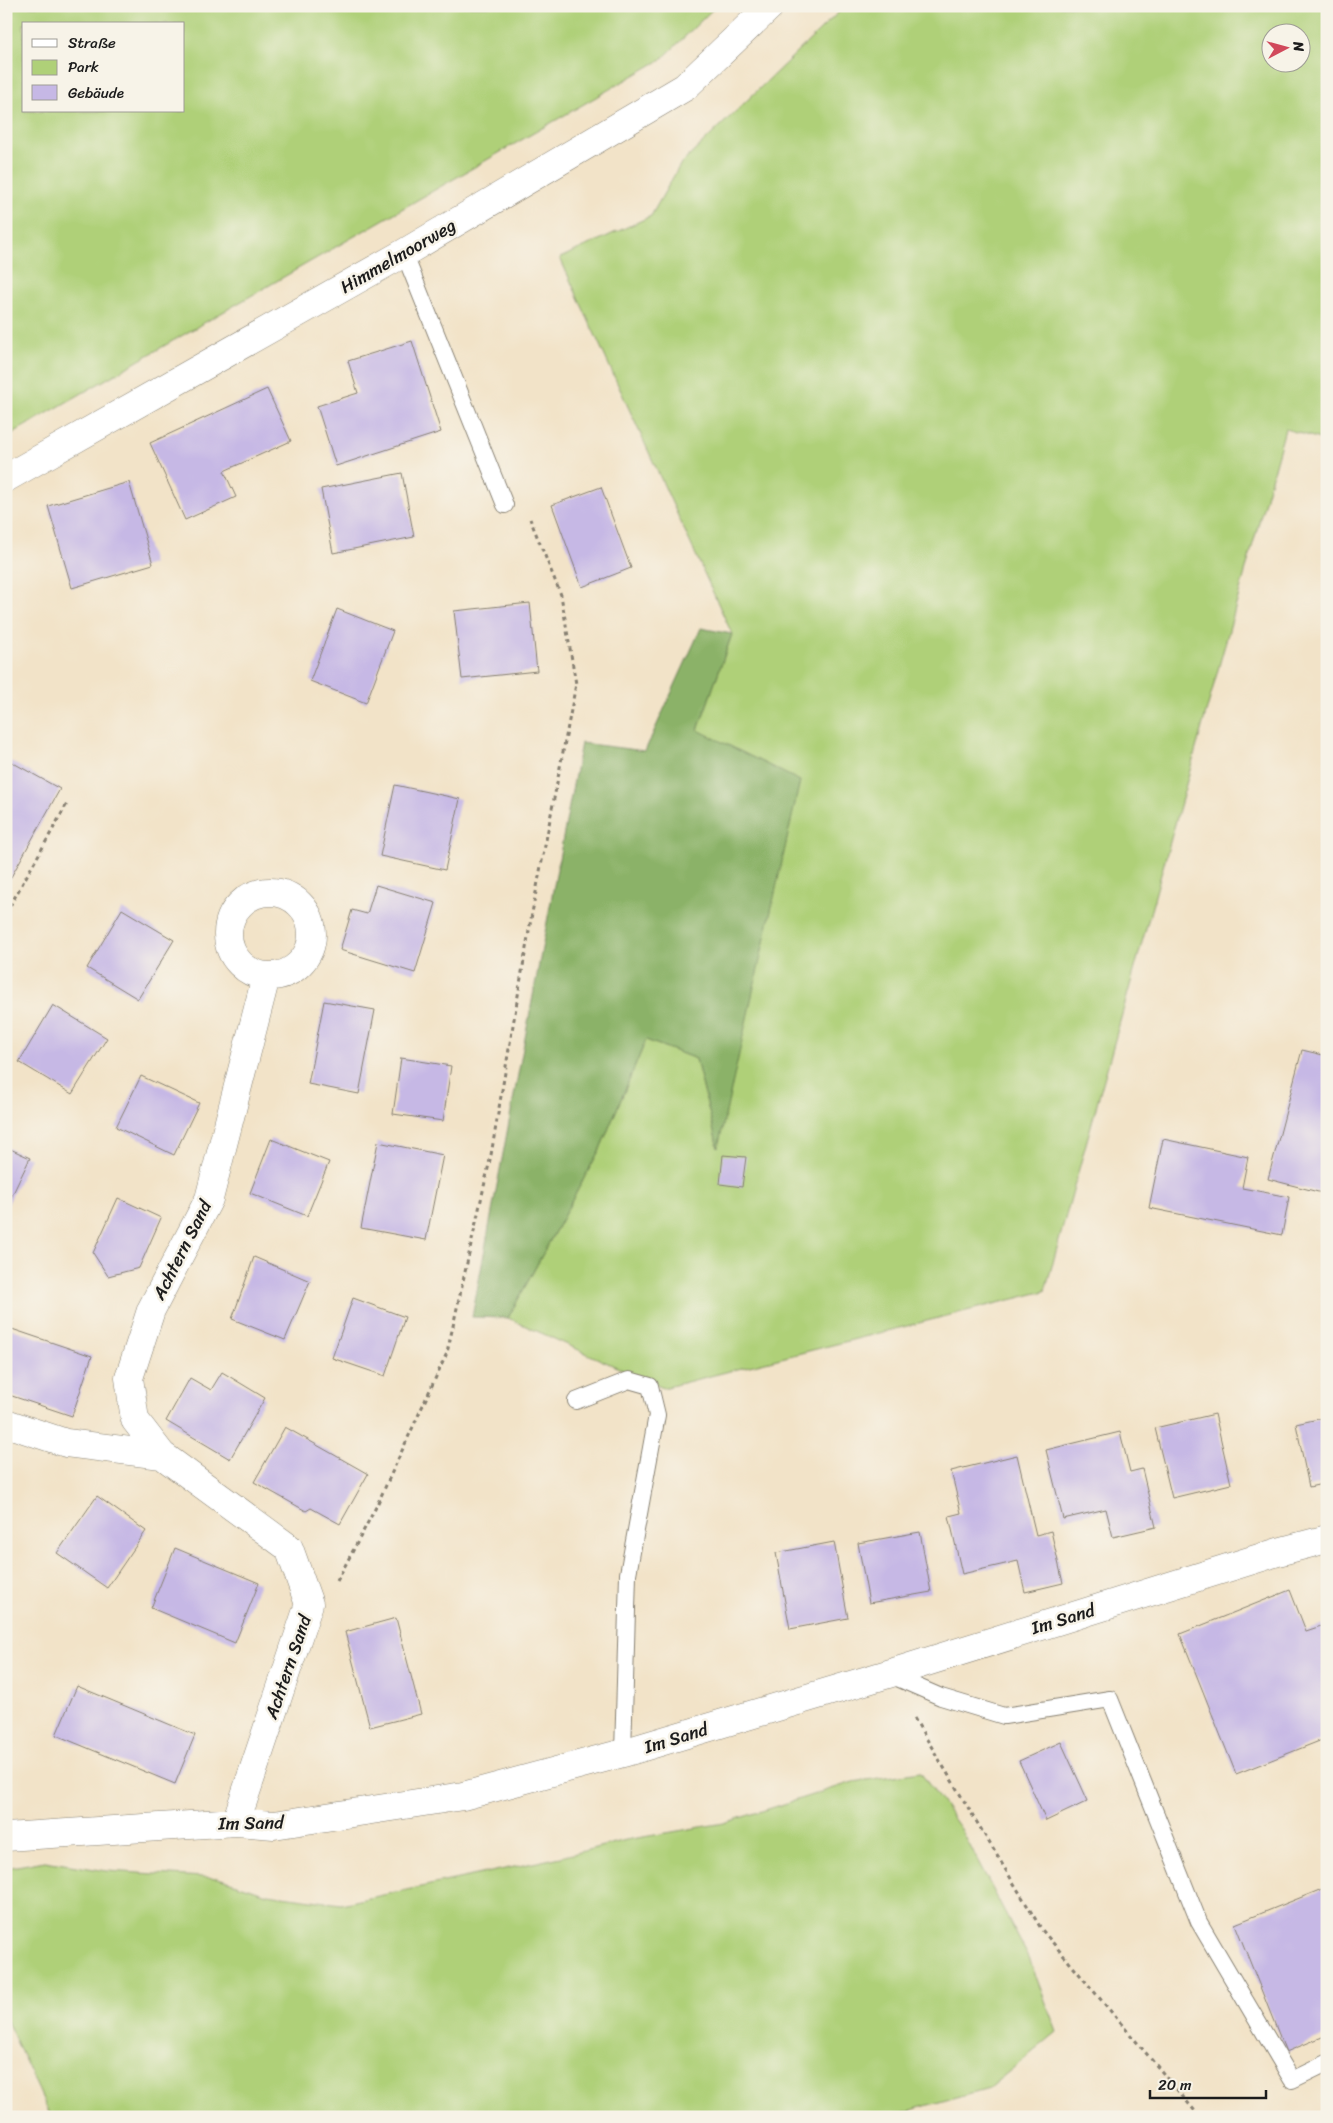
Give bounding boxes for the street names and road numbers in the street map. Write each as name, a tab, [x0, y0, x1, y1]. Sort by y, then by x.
street label: Himmelmoorweg	[334, 210, 462, 302]
street label: Achtern Sand	[143, 1193, 221, 1306]
street label: Im Sand	[1026, 1594, 1100, 1644]
street label: Achtern Sand	[255, 1609, 321, 1724]
street label: Im Sand	[639, 1713, 713, 1763]
street label: Im Sand	[217, 1806, 285, 1840]

